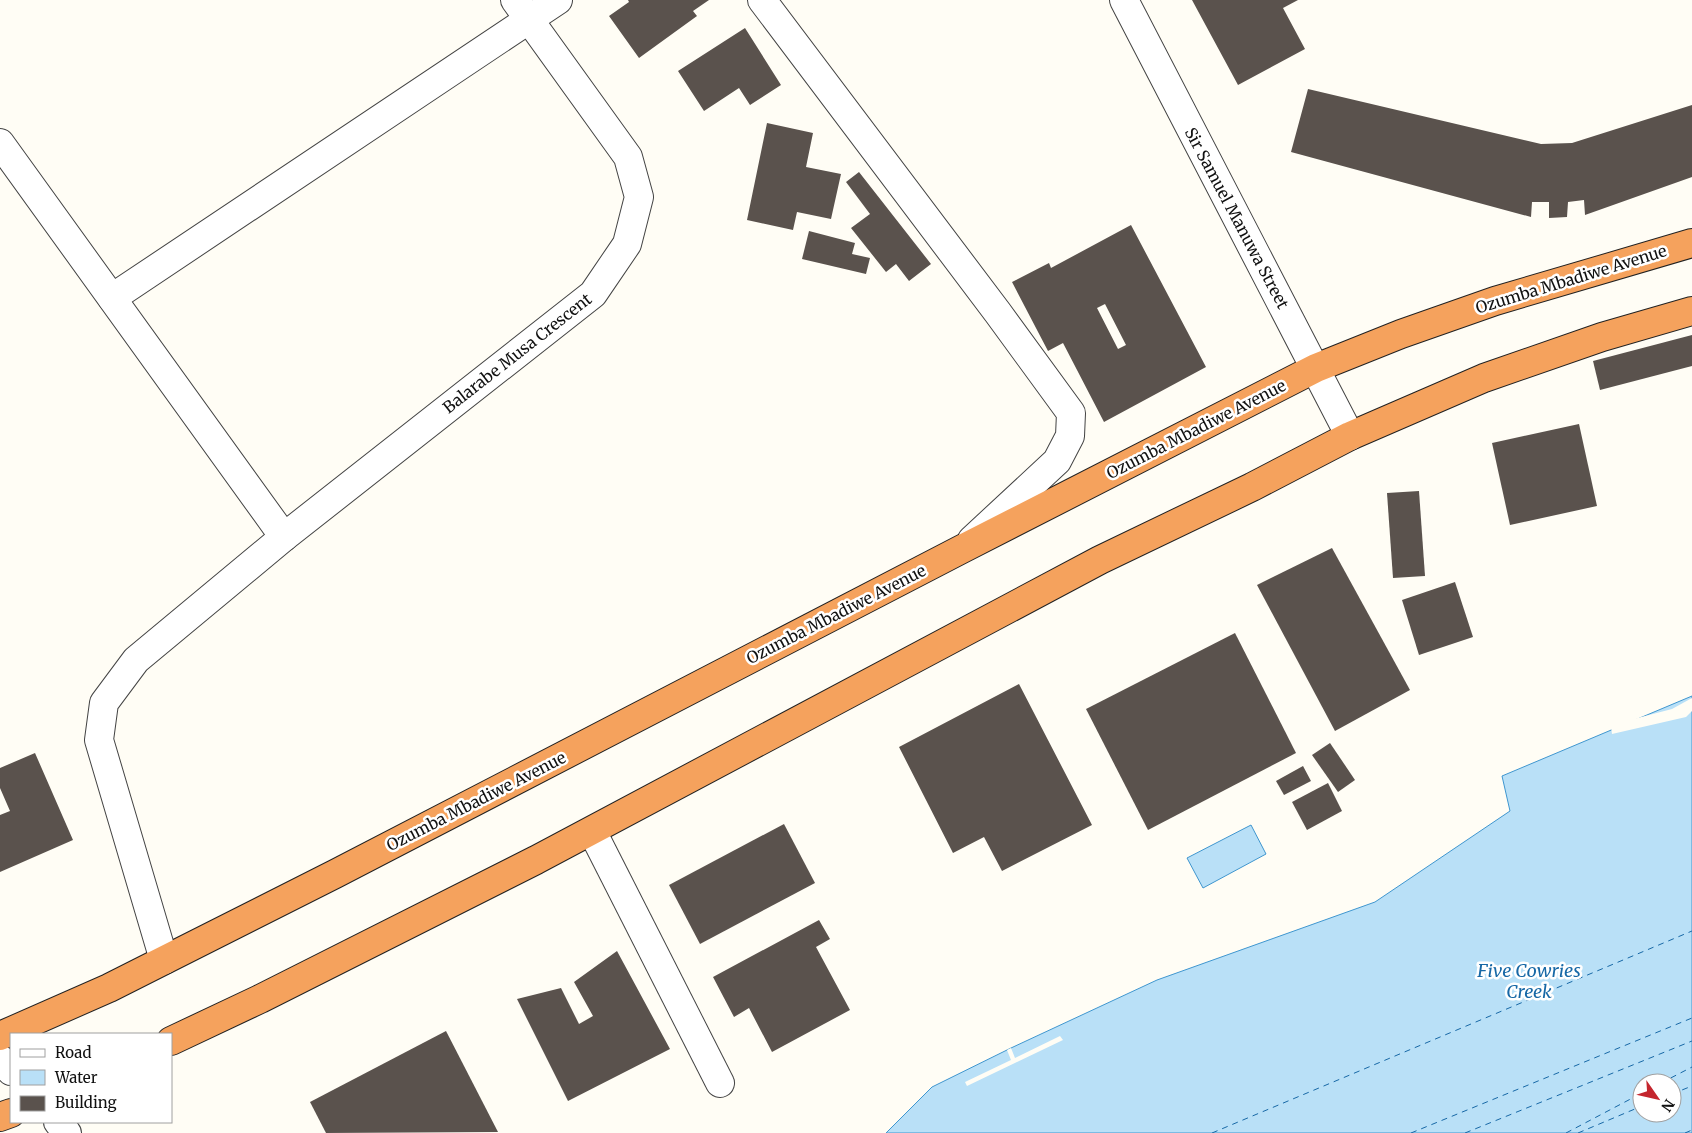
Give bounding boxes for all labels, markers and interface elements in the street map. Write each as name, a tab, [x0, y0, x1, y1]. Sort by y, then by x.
street label: Sir Samuel Manuwa Street	[1181, 124, 1294, 313]
street label: Ozumba Mbadiwe Avenue	[1473, 240, 1669, 318]
street label: Balarabe Musa Crescent	[439, 288, 596, 417]
street label: Ozumba Mbadiwe Avenue	[1103, 375, 1289, 483]
street label: Ozumba Mbadiwe Avenue	[743, 560, 929, 668]
street label: Ozumba Mbadiwe Avenue	[383, 747, 569, 855]
water label: Five Cowries Creek	[1476, 959, 1581, 1003]
legend	[10, 1033, 172, 1123]
text: Road	[55, 1043, 91, 1062]
text: Water	[54, 1068, 98, 1087]
north arrow	[1632, 1073, 1682, 1123]
text: Building	[55, 1093, 117, 1112]
text: N	[1657, 1096, 1678, 1115]

